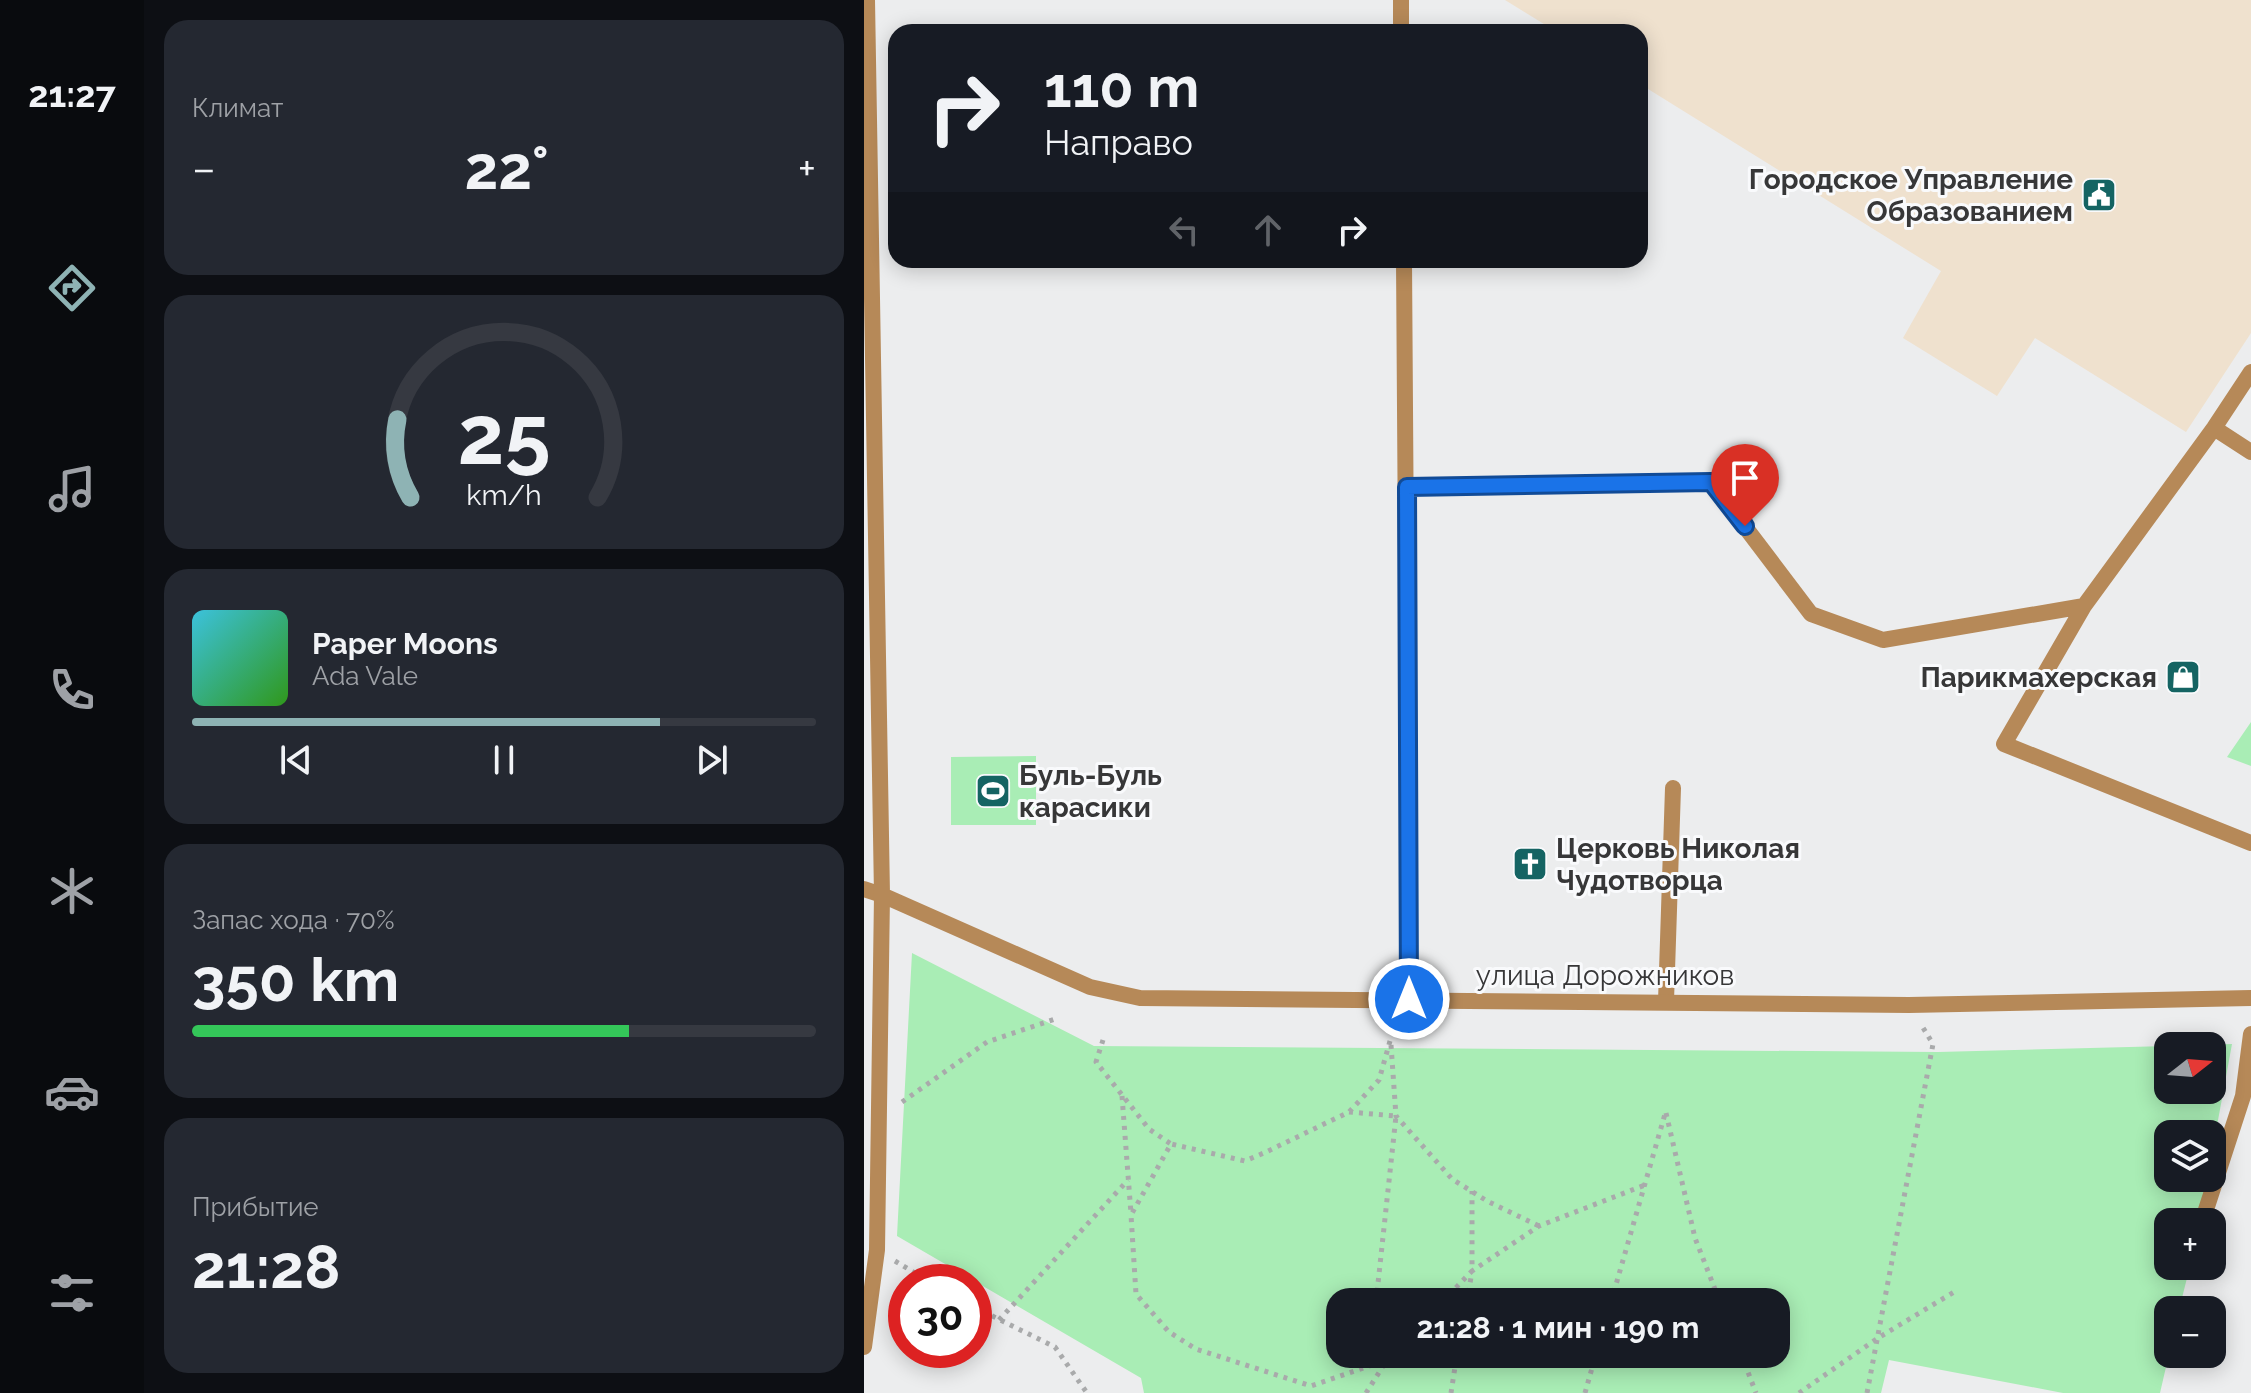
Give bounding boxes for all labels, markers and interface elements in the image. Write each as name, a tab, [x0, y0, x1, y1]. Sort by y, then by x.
text: 110 m	[1044, 54, 1199, 120]
icon: right	[912, 56, 1016, 160]
text: 21:27	[28, 73, 116, 115]
text: Климат	[192, 93, 283, 123]
text: Направо	[1044, 121, 1193, 163]
text: 22°	[465, 133, 549, 203]
text: −	[192, 143, 216, 194]
text: +	[798, 143, 816, 194]
place label: Городское Управление Образованием	[1749, 163, 2073, 228]
public building icon: Городское Управление Образованием	[2080, 176, 2118, 214]
icon: left	[1162, 208, 1206, 252]
icon: ahead	[1246, 208, 1290, 252]
icon: right	[1330, 208, 1374, 252]
icon: directions	[44, 260, 100, 316]
text: 25	[457, 385, 551, 482]
pin	[1711, 444, 1779, 526]
icon: arrive	[1723, 456, 1767, 500]
icon: music	[44, 461, 100, 517]
text: km/h	[466, 478, 542, 512]
text: Paper Moons	[312, 626, 498, 661]
shop icon: Парикмахерская	[2164, 658, 2202, 696]
text: Ada Vale	[312, 661, 418, 691]
place label: Парикмахерская	[1920, 661, 2157, 694]
icon: phone	[44, 662, 100, 718]
icon: previous	[274, 738, 318, 782]
icon: pause	[482, 738, 526, 782]
icon: next	[690, 738, 734, 782]
place label: Буль-Буль карасики	[1019, 759, 1162, 824]
sports icon: Буль-Буль карасики	[974, 772, 1012, 810]
place label: Церковь Николая Чудотворца	[1556, 832, 1800, 897]
church icon: Церковь Николая Чудотворца	[1511, 845, 1549, 883]
icon: climate	[44, 863, 100, 919]
text: Запас хода · 70%	[192, 905, 394, 935]
text: 350 km	[192, 945, 399, 1015]
position arrow	[1367, 957, 1451, 1041]
street label: улица Дорожников	[1476, 959, 1734, 992]
north arrow	[2154, 1032, 2226, 1104]
map controls	[2154, 1032, 2226, 1368]
icon: car	[44, 1064, 100, 1120]
button: layers	[2154, 1120, 2226, 1192]
text: Прибытие	[192, 1192, 319, 1222]
button: +	[2154, 1208, 2226, 1280]
text: 21:28	[192, 1232, 340, 1302]
speed limit sign: 30	[888, 1264, 992, 1368]
icon: filters	[44, 1265, 100, 1321]
button: −	[2154, 1296, 2226, 1368]
text: 21:28 · 1 мин · 190 m	[1417, 1310, 1699, 1345]

